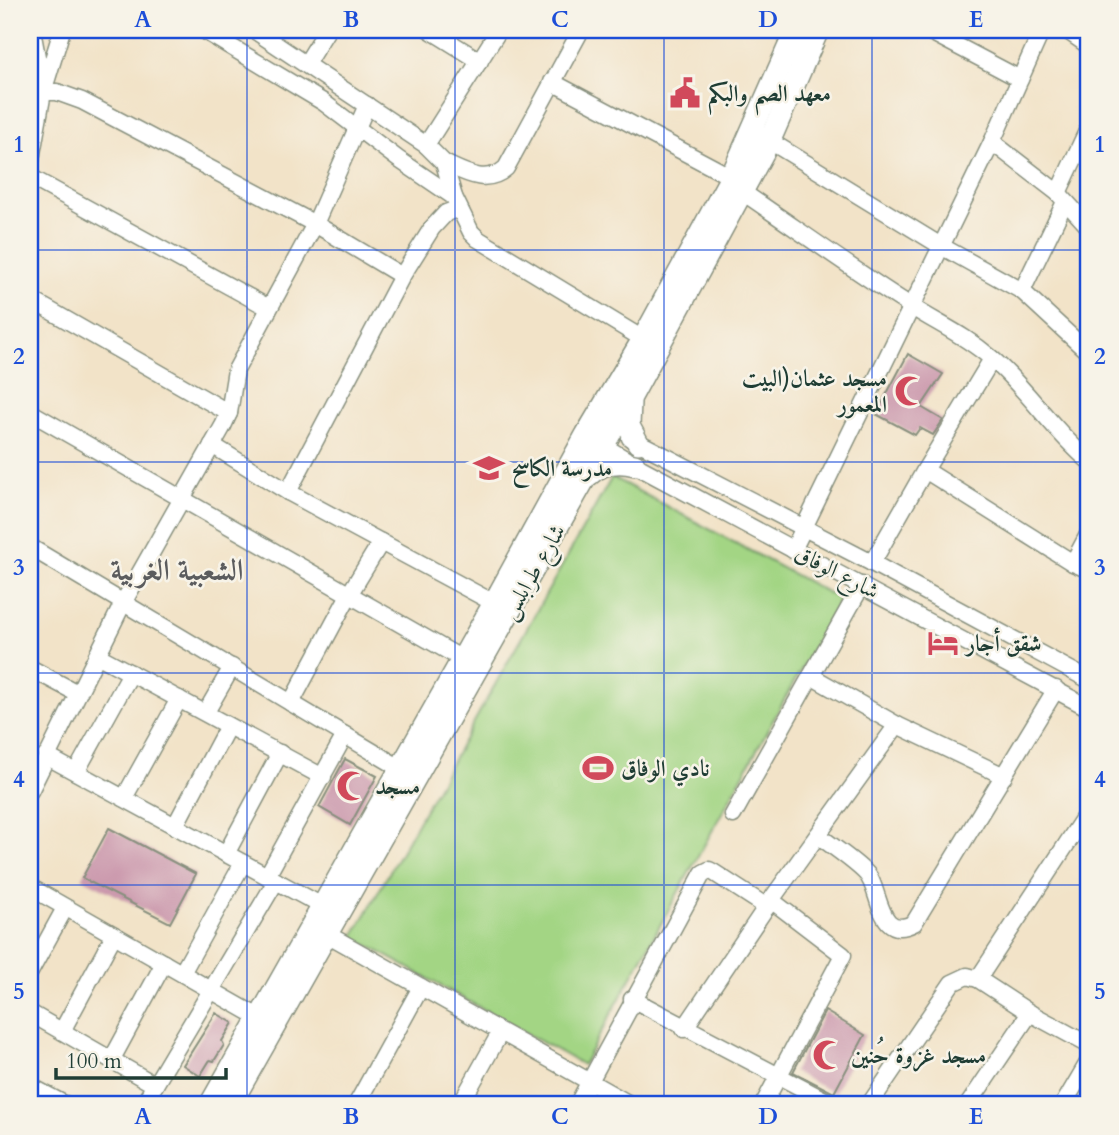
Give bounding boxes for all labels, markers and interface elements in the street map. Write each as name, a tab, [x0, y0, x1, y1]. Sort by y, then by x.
text: A	[134, 4, 152, 35]
text: B	[343, 4, 359, 35]
text: C	[551, 4, 569, 35]
text: D	[758, 4, 778, 35]
text: E	[969, 4, 983, 35]
public building icon: معهد الصم والبكم	[668, 76, 702, 110]
place label: معهد الصم والبكم	[708, 78, 831, 116]
text: 1	[13, 129, 25, 160]
text: 1	[1094, 129, 1106, 160]
text: 2	[13, 341, 25, 372]
text: 2	[1094, 341, 1106, 372]
place label: مسجد عثمان(البيت المعمور	[742, 363, 887, 420]
mosque icon: مسجد عثمان(البيت المعمور	[893, 374, 927, 408]
school or university icon: مدرسة الكاسح	[472, 451, 506, 485]
place label: مدرسة الكاسح	[512, 453, 612, 488]
street label: شارع طرابلس	[493, 518, 576, 628]
street label: شارع الوفاق	[788, 538, 885, 610]
district label: الشعبية الغربية	[110, 550, 244, 591]
text: 3	[13, 552, 25, 583]
text: 3	[1094, 552, 1106, 583]
hotel icon: شقق أجار	[926, 626, 960, 660]
place label: شقق أجار	[963, 627, 1042, 659]
sports icon: نادي الوفاق	[581, 751, 615, 785]
place label: نادي الوفاق	[621, 753, 710, 787]
text: 4	[13, 764, 25, 795]
text: 4	[1094, 764, 1106, 795]
mosque icon: مسجد	[335, 769, 369, 803]
place label: مسجد	[375, 771, 420, 802]
text: 5	[13, 976, 25, 1007]
text: 5	[1094, 976, 1106, 1007]
place label: مسجد غزوة حُنين	[851, 1036, 986, 1072]
scale bar	[56, 1037, 226, 1081]
mosque icon: مسجد غزوة حُنين	[811, 1038, 845, 1072]
text: 100 m	[66, 1047, 122, 1076]
text: A	[134, 1101, 152, 1132]
text: B	[343, 1101, 359, 1132]
text: C	[551, 1101, 569, 1132]
text: D	[758, 1101, 778, 1132]
text: E	[969, 1101, 983, 1132]

